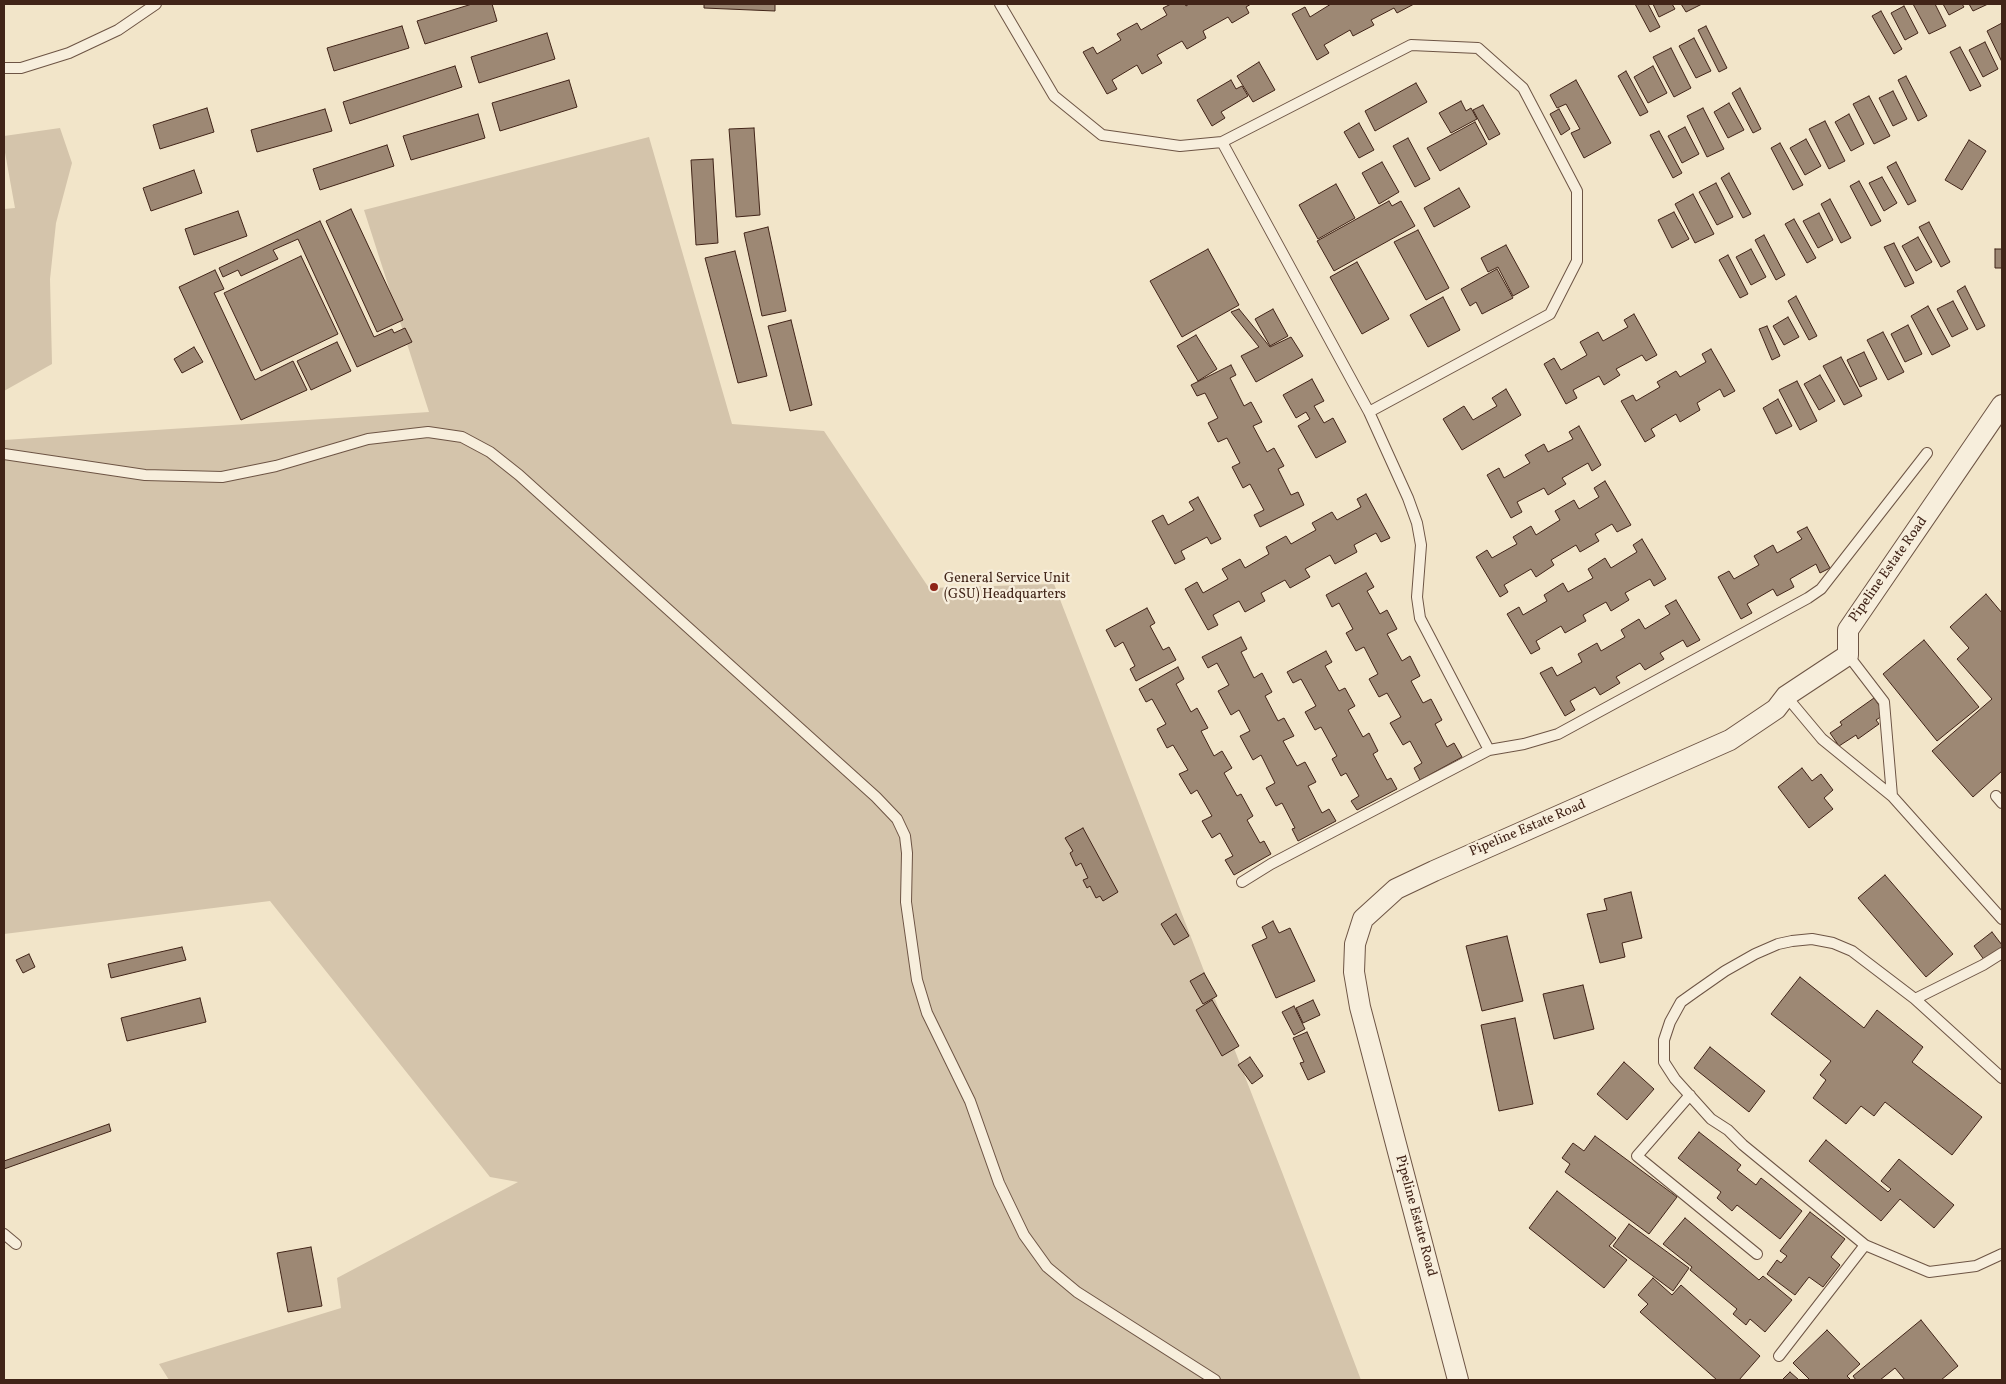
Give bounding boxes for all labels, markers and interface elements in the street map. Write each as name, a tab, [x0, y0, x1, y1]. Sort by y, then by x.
street label: Pipeline Estate Road	[1846, 514, 1932, 626]
place label: General Service Unit (GSU) Headquarters	[944, 571, 1070, 604]
marker: General Service Unit (GSU) Headquarters	[928, 581, 940, 593]
street label: Pipeline Estate Road	[1467, 797, 1589, 861]
street label: Pipeline Estate Road	[1391, 1153, 1439, 1279]

